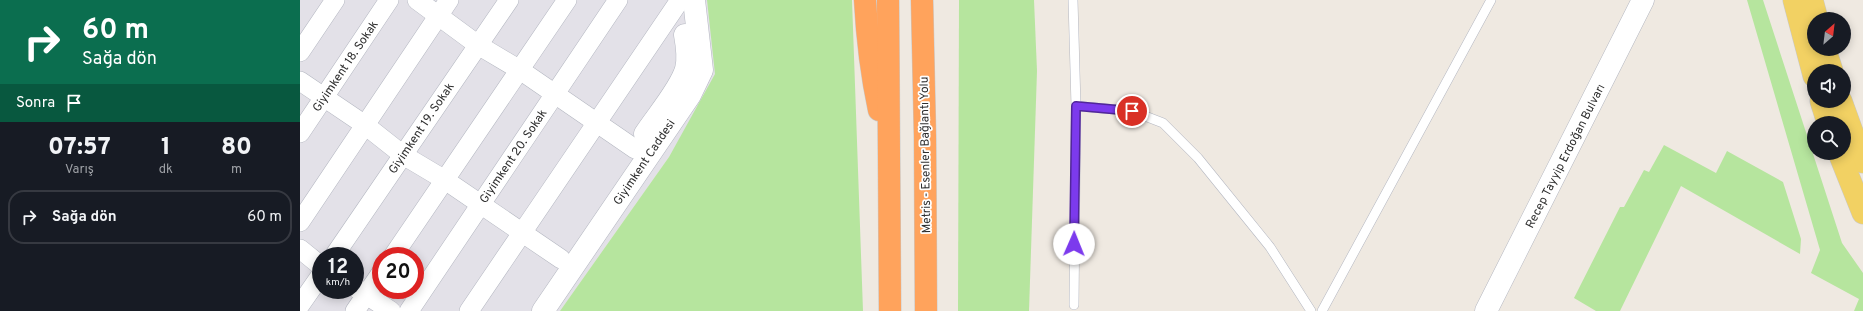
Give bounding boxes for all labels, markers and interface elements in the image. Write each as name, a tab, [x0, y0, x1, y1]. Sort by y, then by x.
north arrow	[1807, 12, 1851, 56]
map controls	[1807, 12, 1851, 160]
text: 60 m	[82, 13, 149, 49]
icon: right	[16, 16, 68, 68]
street label: Giyimkent 18. Sokak	[309, 18, 382, 115]
text: Sağa dön	[82, 48, 157, 71]
button: sound	[1807, 64, 1851, 108]
street label: Metris - Esenler Bağlantı Yolu	[917, 76, 935, 234]
street label: Giyimkent 19. Sokak	[385, 80, 458, 177]
street label: Recep Tayyip Erdoğan Bulvarı	[1522, 82, 1609, 231]
icon: arrive	[63, 92, 85, 114]
text: Sonra	[16, 94, 55, 113]
pin	[1115, 94, 1149, 128]
icon: arrive	[1121, 100, 1143, 122]
street label: Giyimkent 20. Sokak	[476, 106, 551, 207]
button: search	[1807, 116, 1851, 160]
street label: Giyimkent Caddesi	[610, 117, 679, 209]
text: 07:57	[48, 133, 111, 163]
text: 1	[161, 133, 171, 163]
text: 80	[221, 133, 252, 163]
text: Varış	[65, 162, 94, 178]
text: dk	[159, 162, 173, 178]
text: m	[231, 162, 242, 178]
icon: right	[18, 206, 40, 228]
text: Sağa dön	[52, 208, 117, 227]
text: 60 m	[247, 208, 282, 227]
position arrow	[1053, 223, 1095, 265]
speed limit sign: 20	[372, 247, 424, 299]
text: 12	[328, 255, 348, 281]
text: km/h	[326, 276, 350, 289]

